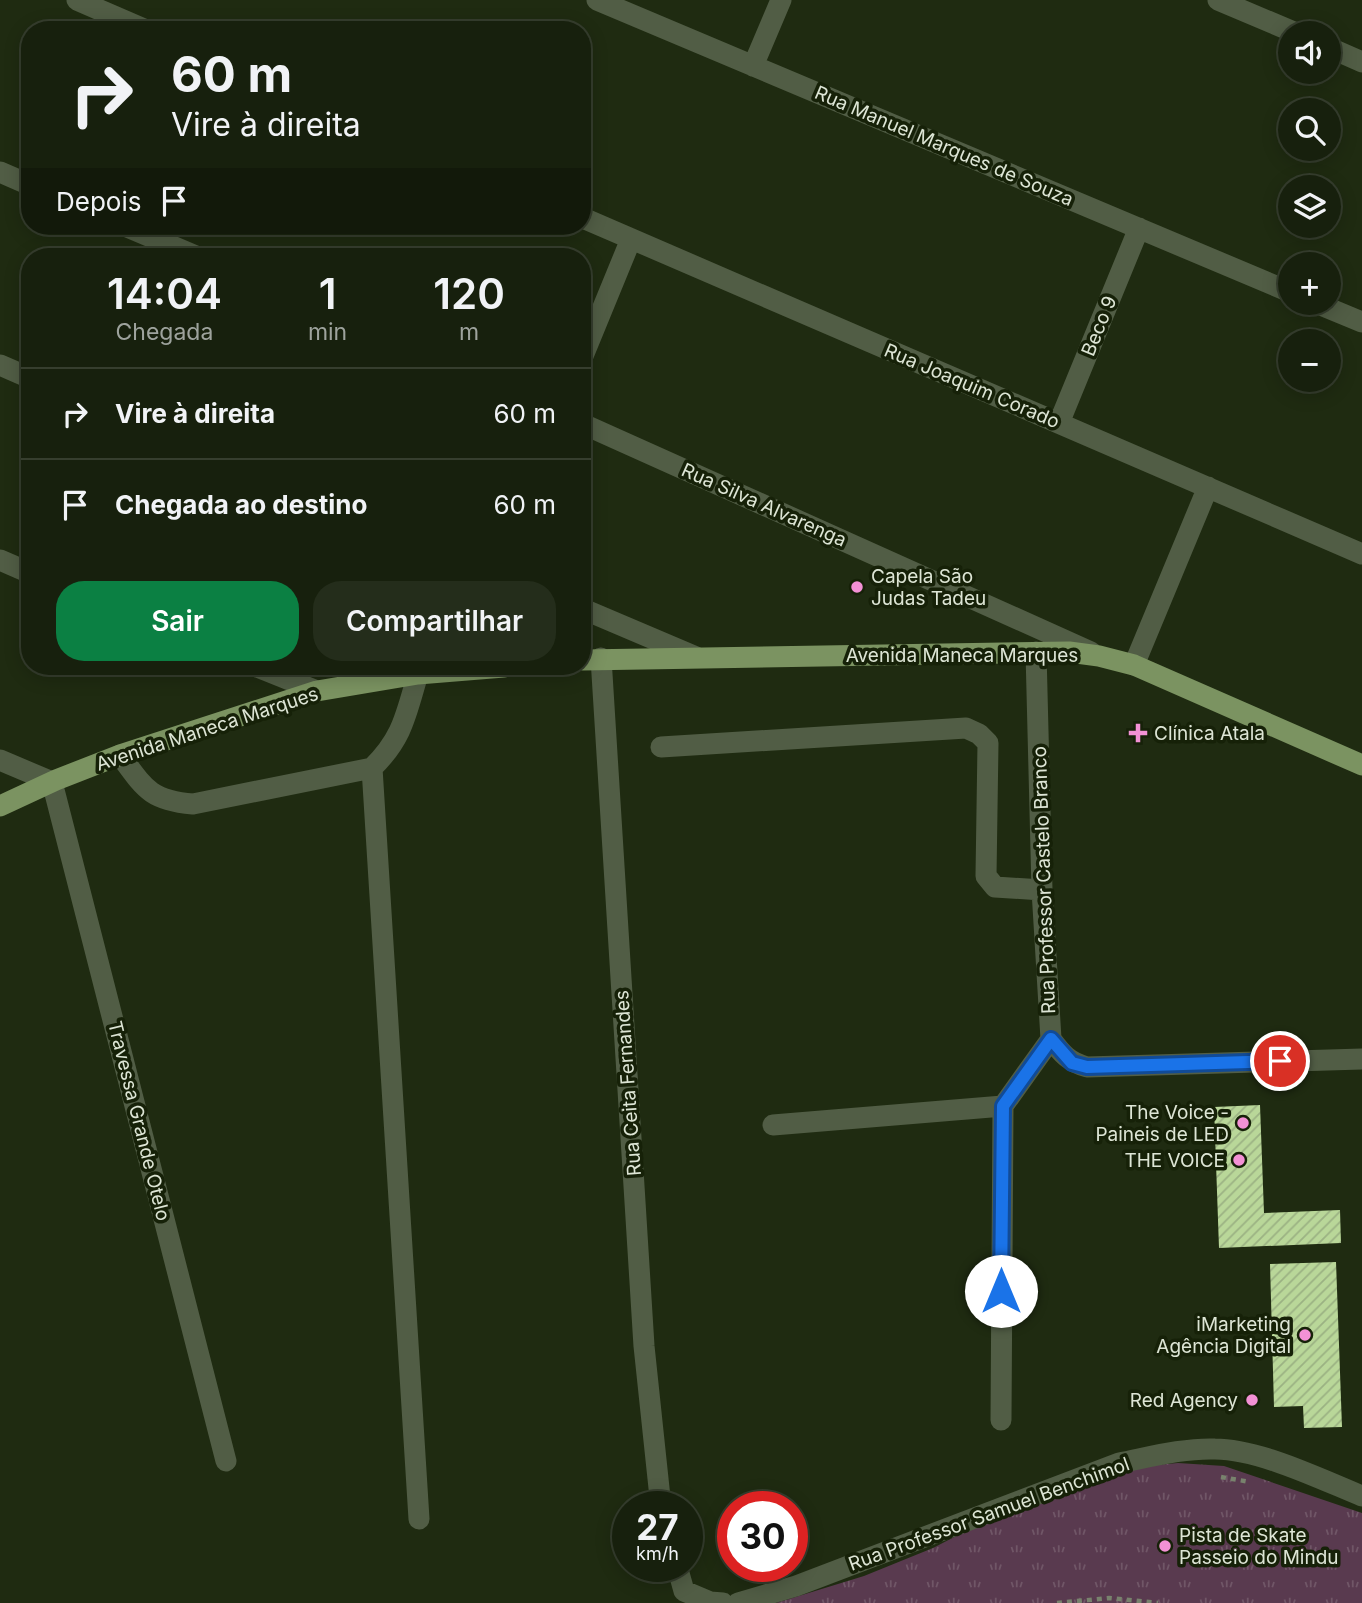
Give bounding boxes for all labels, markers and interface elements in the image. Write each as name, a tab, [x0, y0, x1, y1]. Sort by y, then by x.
map controls	[1278, 21, 1341, 392]
button: sound	[1278, 21, 1341, 84]
text: 60 m	[171, 45, 292, 104]
icon: right	[56, 49, 147, 140]
street label: Rua Manuel Marques de Souza	[811, 81, 1077, 211]
button: search	[1278, 98, 1341, 161]
text: Vire à direita	[171, 105, 361, 144]
button: layers	[1278, 175, 1341, 238]
icon: arrive	[155, 182, 193, 220]
text: Depois	[56, 186, 141, 217]
button: +	[1278, 252, 1341, 315]
text: 14:04	[107, 268, 222, 319]
text: 1	[319, 268, 336, 319]
text: 120	[433, 268, 505, 319]
street label: Beco 9	[1077, 293, 1121, 359]
text: Chegada	[116, 318, 213, 346]
text: min	[308, 318, 347, 346]
text: m	[459, 318, 479, 346]
button: −	[1278, 329, 1341, 392]
street label: Rua Joaquim Corado	[881, 339, 1063, 433]
icon: right	[56, 395, 94, 433]
text: Vire à direita	[115, 398, 275, 429]
text: 60 m	[493, 398, 556, 429]
street label: Rua Silva Alvarenga	[678, 458, 850, 552]
icon: arrive	[56, 486, 94, 524]
text: Chegada ao destino	[115, 489, 367, 520]
text: 60 m	[493, 489, 556, 520]
place label: Capela São Judas Tadeu	[871, 565, 986, 610]
marker: Capela São Judas Tadeu	[849, 579, 865, 595]
button: Sair	[56, 581, 299, 661]
button: Compartilhar	[313, 581, 556, 661]
street label: Avenida Maneca Marques	[846, 644, 1078, 667]
street label: Avenida Maneca Marques	[93, 682, 321, 776]
place label: Clínica Atala	[1154, 722, 1265, 745]
marker: Clínica Atala	[1128, 723, 1148, 743]
street label: Rua Professor Castelo Branco	[1028, 746, 1060, 1014]
street label: Rua Ceita Fernandes	[610, 989, 646, 1177]
street label: Travessa Grande Otelo	[103, 1019, 175, 1223]
pin	[1250, 1031, 1310, 1091]
icon: arrive	[1261, 1042, 1299, 1080]
place label: The Voice - Paineis de LED	[1095, 1101, 1229, 1146]
marker: The Voice - Paineis de LED	[1235, 1115, 1251, 1131]
place label: THE VOICE	[1124, 1149, 1225, 1172]
marker: THE VOICE	[1231, 1152, 1247, 1168]
position arrow	[964, 1254, 1038, 1328]
place label: iMarketing Agência Digital	[1156, 1313, 1291, 1358]
marker: iMarketing Agência Digital	[1297, 1327, 1313, 1343]
place label: Red Agency	[1130, 1389, 1238, 1412]
marker: Red Agency	[1244, 1392, 1260, 1408]
street label: Rua Professor Samuel Benchimol	[845, 1452, 1133, 1576]
speed limit sign: 30	[717, 1491, 808, 1582]
text: 27	[636, 1506, 679, 1548]
place label: Pista de Skate Passeio do Mindu	[1179, 1524, 1339, 1569]
marker: Pista de Skate Passeio do Mindu	[1157, 1538, 1173, 1554]
text: km/h	[636, 1543, 679, 1564]

